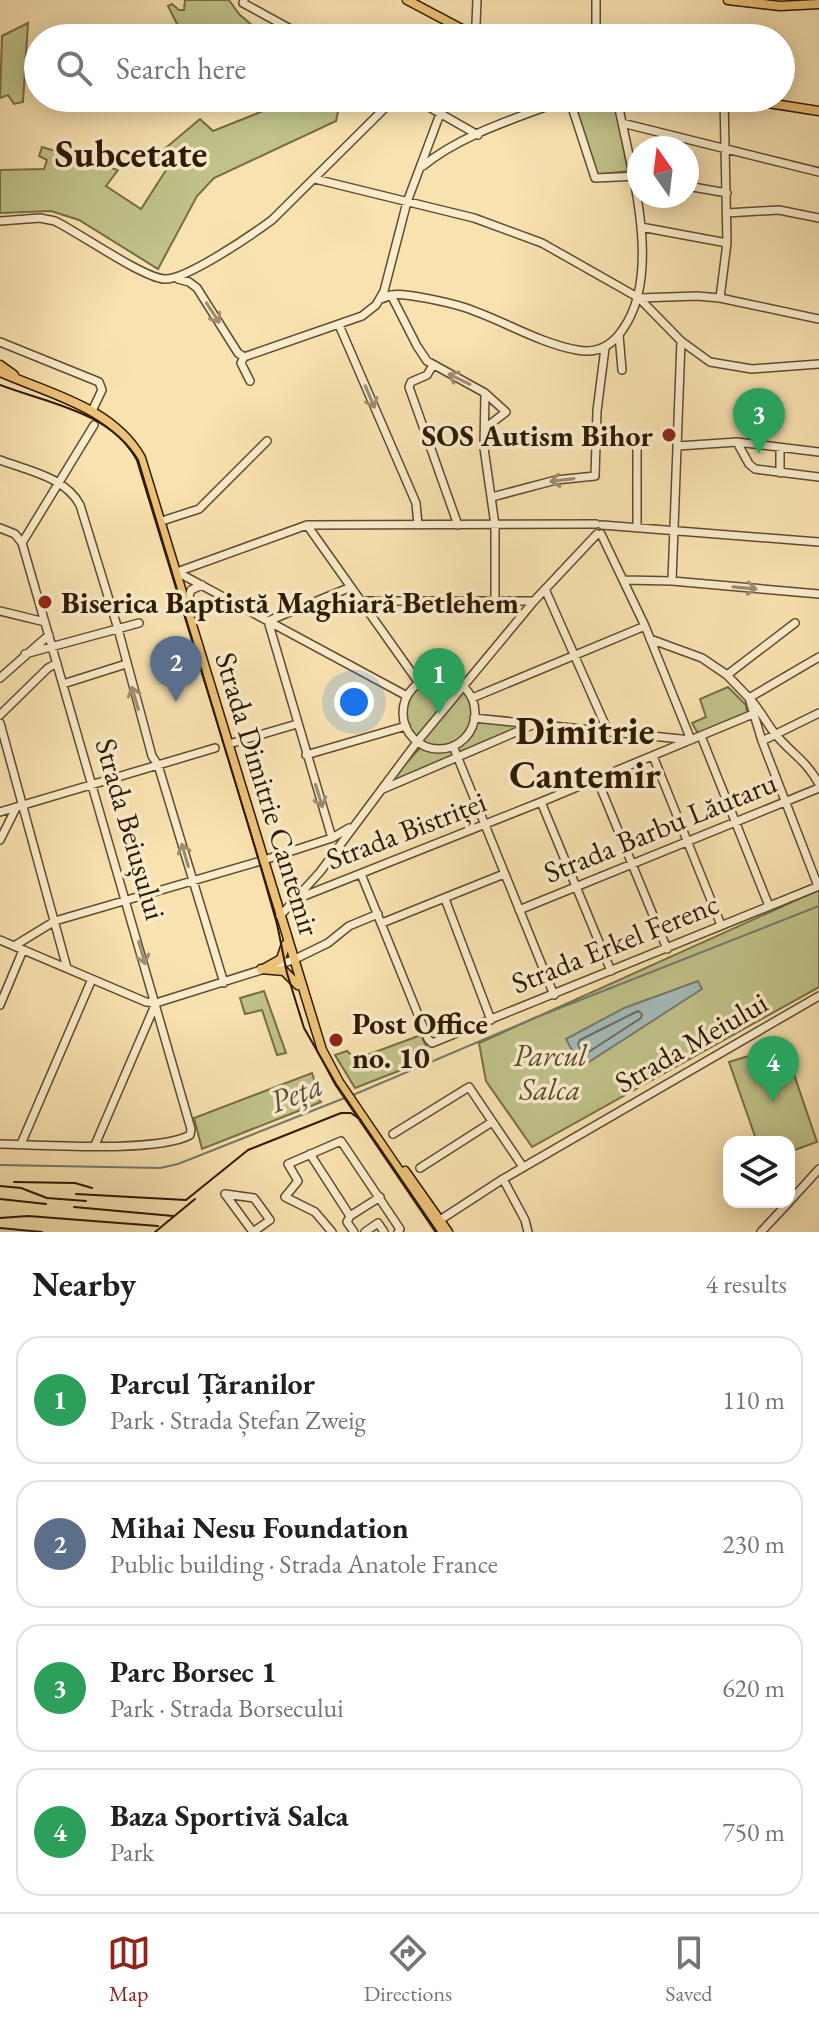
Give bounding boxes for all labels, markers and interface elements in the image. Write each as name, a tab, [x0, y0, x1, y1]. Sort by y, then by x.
search box	[24, 24, 795, 112]
icon: search	[52, 46, 96, 90]
text: Search here	[116, 49, 246, 88]
district label: Subcetate	[55, 129, 207, 178]
north arrow	[627, 136, 699, 208]
one-way arrow	[205, 302, 222, 324]
one-way arrow	[448, 370, 472, 386]
one-way arrow	[363, 384, 378, 409]
pin: 3	[733, 388, 785, 454]
place label: SOS Autism Bihor	[422, 416, 654, 455]
marker: SOS Autism Bihor	[660, 426, 678, 444]
one-way arrow	[549, 473, 576, 488]
one-way arrow	[731, 580, 758, 595]
place label: Biserica Baptistă Maghiară Betlehem	[61, 583, 519, 622]
marker: Biserica Baptistă Maghiară Betlehem	[36, 593, 54, 611]
pin: 2	[150, 636, 202, 702]
street label: Strada Dimitrie Cantemir	[206, 647, 330, 941]
pin: 1	[413, 648, 465, 714]
your location	[334, 682, 374, 722]
one-way arrow	[127, 686, 142, 712]
district label: Dimitrie Cantemir	[509, 706, 661, 799]
street label: Strada Beiușului	[87, 734, 175, 924]
street label: Strada Barbu Lăutaru	[538, 762, 782, 892]
street label: Strada Bistriței	[320, 782, 492, 878]
one-way arrow	[312, 784, 327, 809]
one-way arrow	[177, 842, 192, 868]
street label: Strada Erkel Ferenc	[506, 884, 724, 1002]
one-way arrow	[135, 940, 150, 966]
street label: Strada Meiului	[608, 983, 774, 1101]
place label: Post Office no. 10	[352, 1004, 488, 1077]
marker: Post Office no. 10	[327, 1031, 345, 1049]
park label: Parcul Salca	[513, 1036, 588, 1109]
pin: 4	[747, 1036, 799, 1102]
water label: Peța	[263, 1063, 329, 1123]
map controls	[723, 1136, 795, 1208]
button: layers	[723, 1136, 795, 1208]
text: Nearby	[32, 1262, 136, 1306]
text: 4 results	[706, 1267, 787, 1301]
text: Parcul Țăranilor	[110, 1364, 315, 1403]
text: 1	[53, 1383, 67, 1417]
text: 110 m	[722, 1383, 785, 1417]
text: Park · Strada Ștefan Zweig	[110, 1403, 366, 1437]
text: Mihai Nesu Foundation	[110, 1508, 409, 1547]
text: 2	[53, 1527, 67, 1561]
text: 230 m	[722, 1527, 785, 1561]
text: Public building · Strada Anatole France	[110, 1547, 498, 1581]
text: Parc Borsec 1	[110, 1652, 277, 1691]
text: 3	[53, 1671, 67, 1705]
text: 620 m	[722, 1671, 785, 1705]
text: Park · Strada Borsecului	[110, 1691, 344, 1725]
text: Baza Sportivă Salca	[110, 1796, 349, 1835]
text: 4	[53, 1815, 67, 1849]
text: 750 m	[722, 1815, 785, 1849]
text: Park	[110, 1835, 154, 1869]
tab: Map	[107, 1931, 151, 2008]
tab: Directions	[364, 1931, 452, 2008]
tab: Saved	[665, 1931, 712, 2008]

